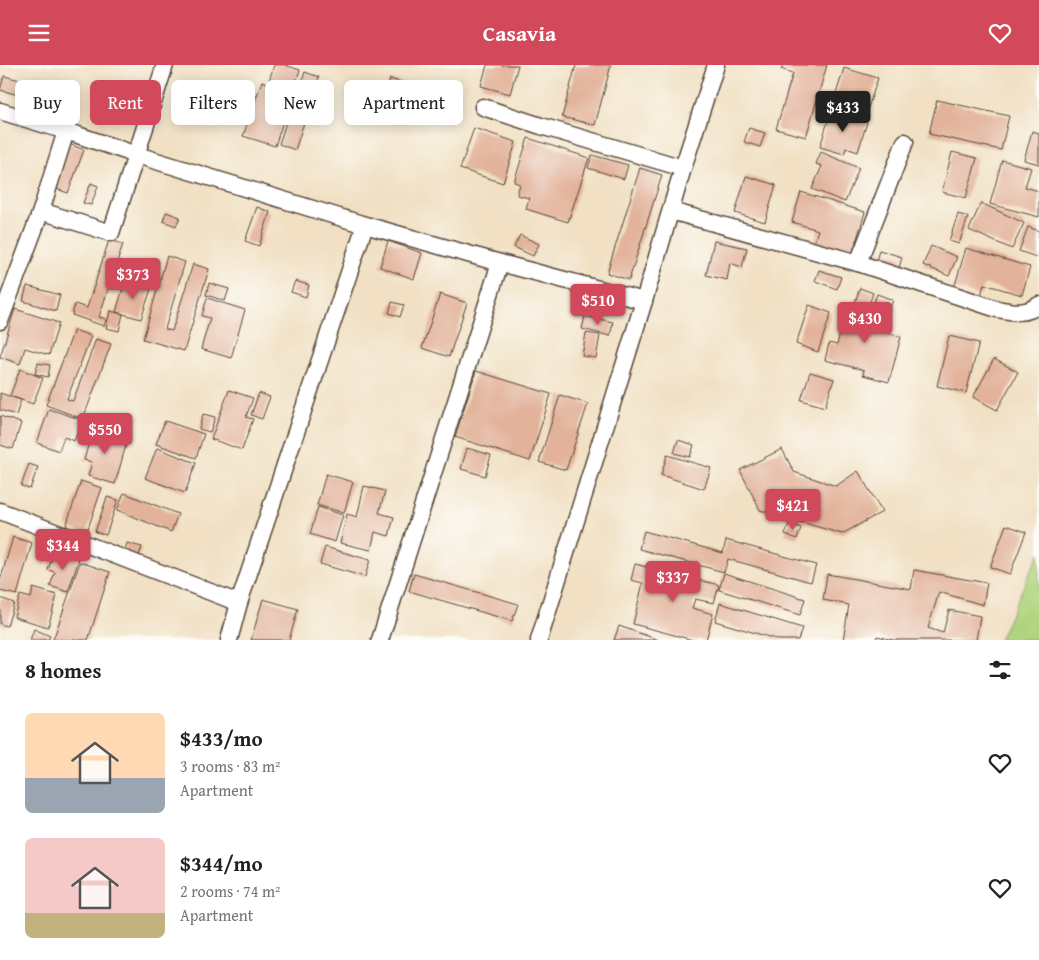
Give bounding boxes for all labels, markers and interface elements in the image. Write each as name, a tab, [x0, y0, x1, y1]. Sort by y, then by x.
text: Casavia	[483, 17, 556, 49]
icon: menu	[25, 19, 53, 47]
icon: heart	[986, 19, 1014, 47]
chip: Buy	[15, 80, 80, 125]
chip: Rent	[90, 80, 161, 125]
chip: Filters	[171, 80, 255, 125]
chip: New	[265, 80, 334, 125]
chip: Apartment	[344, 80, 463, 125]
pin: $433	[813, 91, 873, 133]
text: $433	[826, 95, 860, 119]
pin: $373	[103, 257, 163, 300]
text: $373	[116, 262, 150, 286]
pin: $510	[568, 283, 628, 326]
text: $510	[581, 288, 615, 312]
pin: $430	[835, 301, 895, 344]
text: $430	[848, 306, 882, 330]
pin: $550	[75, 413, 135, 455]
text: $550	[88, 417, 122, 441]
pin: $421	[763, 489, 823, 531]
text: $421	[776, 493, 810, 517]
pin: $344	[33, 529, 93, 571]
text: $344	[46, 533, 80, 557]
pin: $337	[643, 561, 703, 603]
text: $337	[656, 565, 690, 589]
text: 8 homes	[25, 655, 101, 686]
icon: filters	[986, 656, 1014, 684]
text: $433/mo	[180, 723, 263, 754]
icon: home	[65, 733, 125, 793]
icon: heart	[986, 749, 1014, 777]
text: 3 rooms · 83 m²	[180, 754, 280, 778]
text: Apartment	[180, 778, 253, 802]
text: $344/mo	[180, 848, 263, 879]
icon: home	[65, 858, 125, 918]
icon: heart	[986, 874, 1014, 902]
text: 2 rooms · 74 m²	[180, 879, 280, 903]
text: Apartment	[180, 903, 253, 927]

